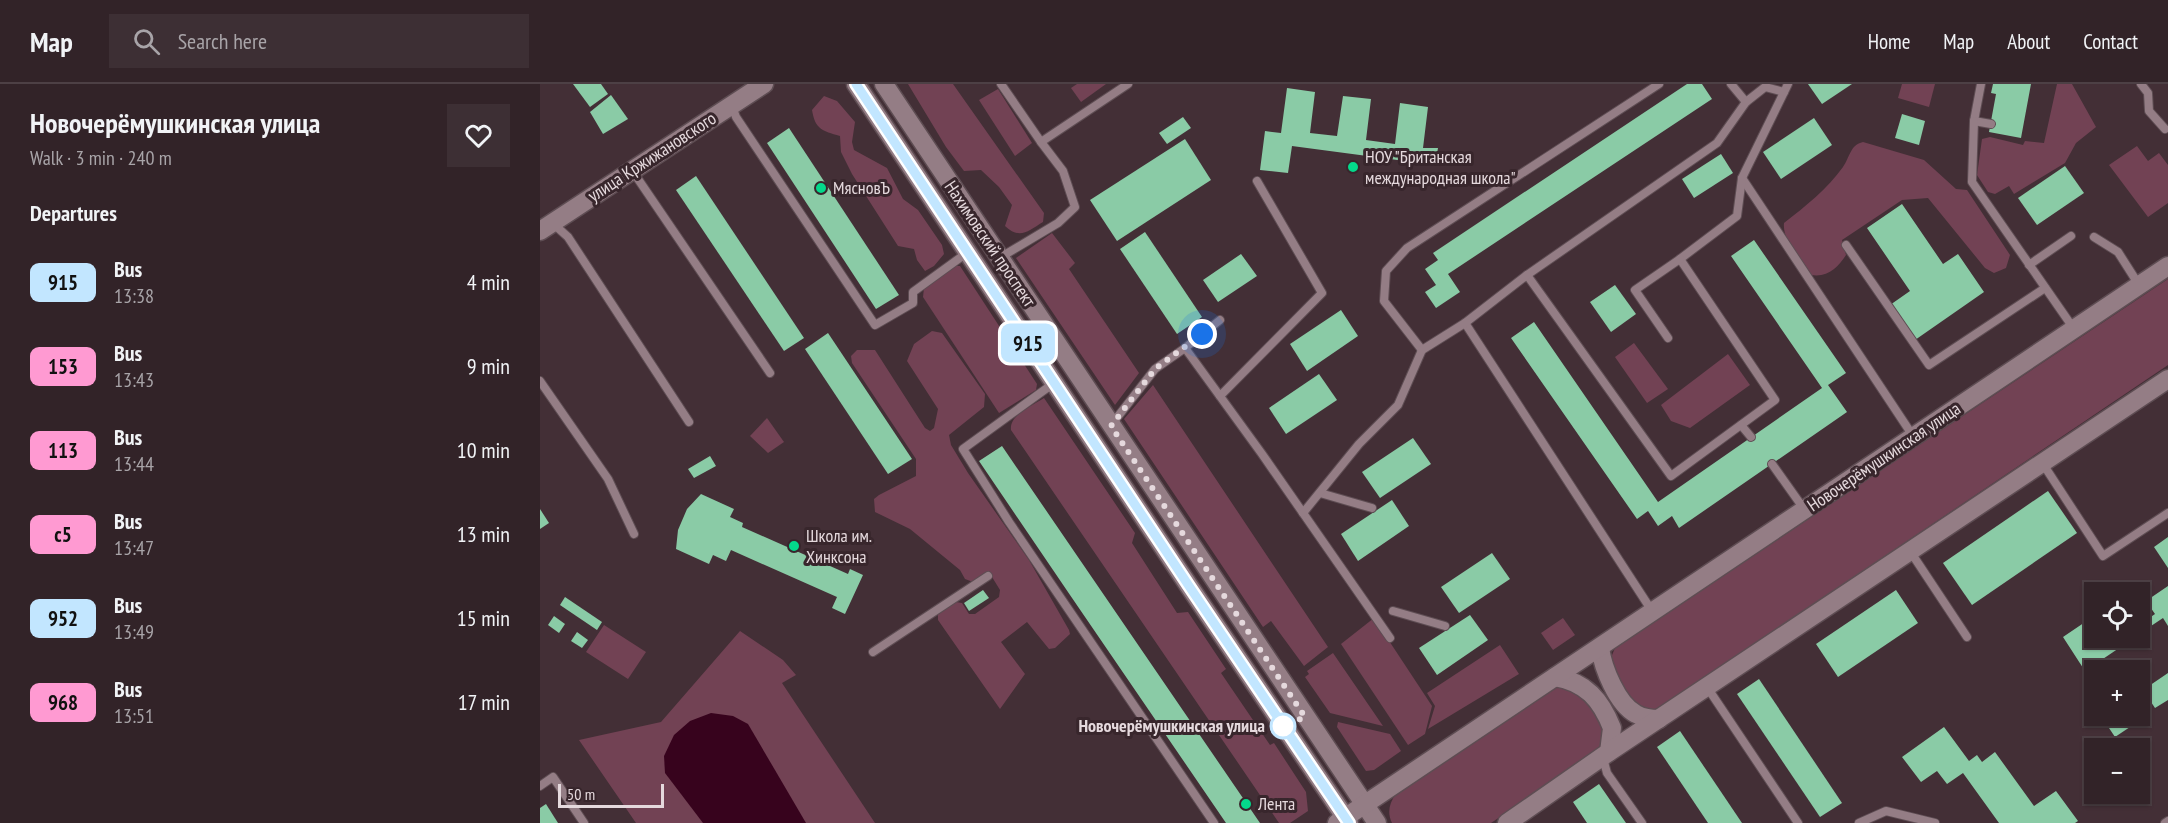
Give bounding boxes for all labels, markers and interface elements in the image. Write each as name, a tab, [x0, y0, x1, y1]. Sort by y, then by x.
search box	[109, 14, 529, 68]
text: Map	[30, 23, 73, 60]
icon: search	[130, 25, 163, 58]
text: Search here	[178, 27, 267, 55]
text: Home	[1868, 28, 1910, 55]
text: Map	[1943, 28, 1974, 55]
text: About	[2007, 28, 2050, 55]
text: Contact	[2083, 28, 2138, 55]
text: Новочерёмушкинская улица	[30, 104, 320, 141]
button: heart	[447, 104, 510, 167]
street label: улица Кржижановского	[583, 106, 720, 207]
text: Walk · 3 min · 240 m	[30, 145, 172, 171]
place label: НОУ "Британская международная школа"	[1365, 145, 1516, 189]
marker: НОУ "Британская международная школа"	[1346, 160, 1360, 174]
place label: МясновЪ	[833, 176, 890, 199]
street label: Нахимовский проспект	[940, 176, 1041, 311]
marker: МясновЪ	[814, 181, 828, 195]
text: Departures	[30, 199, 117, 227]
text: Bus	[114, 255, 142, 283]
text: 4 min	[467, 268, 510, 296]
text: 915	[48, 269, 78, 296]
text: 13:38	[114, 283, 154, 309]
your location	[1187, 319, 1217, 349]
line badge: 915	[994, 324, 1062, 362]
text: 915	[1013, 330, 1043, 357]
text: Bus	[114, 339, 142, 367]
text: 9 min	[467, 352, 510, 380]
text: 153	[48, 353, 78, 380]
text: 13:43	[114, 367, 154, 393]
street label: Новочерёмушкинская улица	[1803, 397, 1965, 516]
text: Bus	[114, 423, 142, 451]
text: 10 min	[457, 436, 510, 464]
text: 113	[48, 437, 78, 464]
text: 13:44	[114, 451, 154, 477]
text: Bus	[114, 507, 142, 535]
text: 13 min	[457, 520, 510, 548]
text: с5	[54, 521, 72, 548]
place label: Школа им. Хинксона	[806, 524, 872, 568]
text: 13:47	[114, 535, 154, 561]
marker: Школа им. Хинксона	[787, 539, 801, 553]
map controls	[2084, 582, 2150, 804]
button: locate	[2084, 582, 2150, 648]
text: Bus	[114, 591, 142, 619]
text: 15 min	[457, 604, 510, 632]
text: 952	[48, 605, 78, 632]
text: 13:49	[114, 619, 154, 645]
button: +	[2084, 660, 2150, 726]
text: Bus	[114, 675, 142, 703]
text: 17 min	[458, 688, 510, 716]
text: 968	[48, 689, 78, 716]
text: 13:51	[114, 703, 154, 729]
marker: Новочерёмушкинская улица	[1270, 713, 1296, 739]
place label: Новочерёмушкинская улица	[1078, 714, 1265, 737]
button: −	[2084, 738, 2150, 804]
scale bar	[558, 781, 664, 808]
text: 50 m	[567, 784, 595, 804]
place label: Лента	[1257, 792, 1295, 815]
marker: Лента	[1239, 797, 1253, 811]

